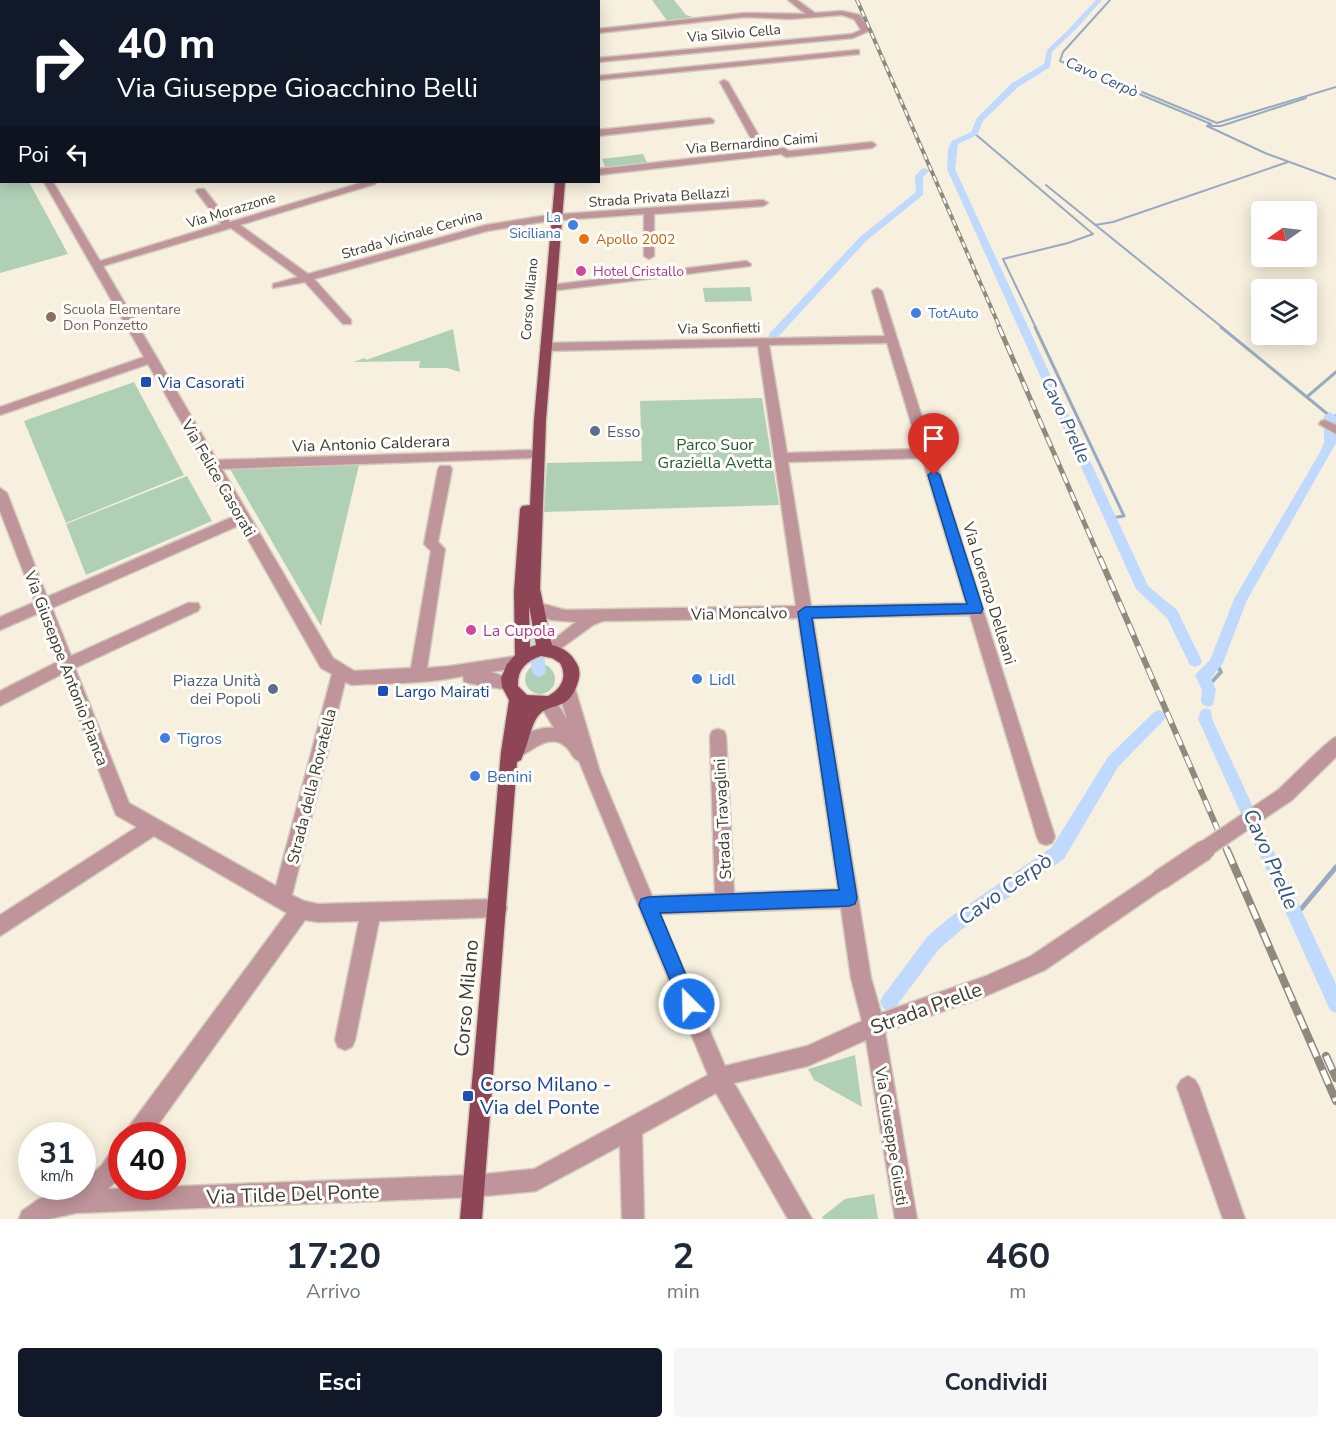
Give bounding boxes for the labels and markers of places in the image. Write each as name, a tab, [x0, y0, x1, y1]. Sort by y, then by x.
place label: La Siciliana	[509, 208, 561, 243]
marker: La Siciliana	[566, 218, 580, 232]
place label: Apollo 2002	[596, 230, 675, 249]
marker: Apollo 2002	[577, 232, 591, 246]
place label: Hotel Cristallo	[593, 262, 684, 281]
marker: Hotel Cristallo	[574, 264, 588, 278]
place label: Scuola Elementare Don Ponzetto	[63, 300, 181, 335]
place label: TotAuto	[928, 304, 979, 323]
marker: TotAuto	[909, 306, 923, 320]
marker: Scuola Elementare Don Ponzetto	[44, 310, 58, 324]
place label: Via Casorati	[157, 372, 244, 394]
marker: Via Casorati	[139, 375, 153, 389]
pin	[908, 413, 959, 475]
place label: Esso	[607, 421, 641, 443]
marker: Esso	[588, 424, 602, 438]
place label: La Cupola	[483, 620, 555, 642]
marker: La Cupola	[464, 623, 478, 637]
place label: Lidl	[709, 669, 736, 691]
place label: Piazza Unità dei Popoli	[173, 670, 261, 710]
marker: Lidl	[690, 672, 704, 686]
place label: Largo Mairati	[395, 681, 490, 703]
marker: Piazza Unità dei Popoli	[266, 682, 280, 696]
marker: Largo Mairati	[376, 684, 390, 698]
place label: Tigros	[177, 728, 222, 750]
marker: Tigros	[158, 731, 172, 745]
place label: Benini	[487, 766, 532, 788]
marker: Benini	[468, 769, 482, 783]
place label: Corso Milano - Via del Ponte	[479, 1071, 611, 1121]
marker: Corso Milano - Via del Ponte	[461, 1089, 475, 1103]

